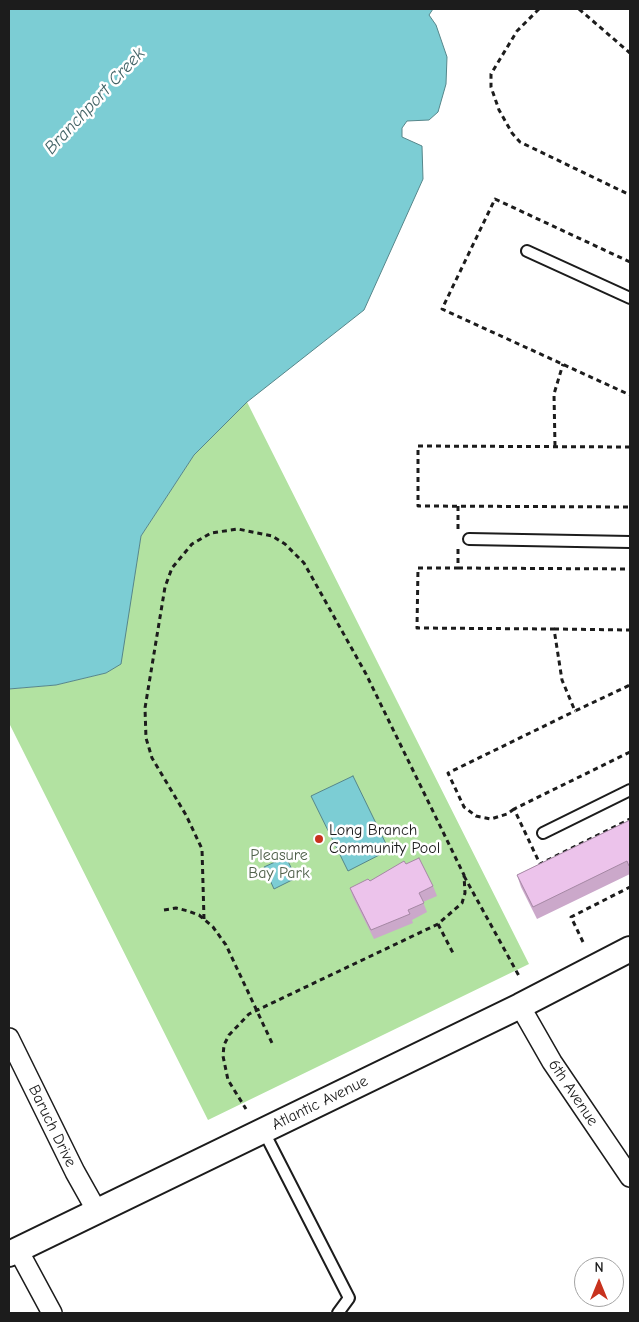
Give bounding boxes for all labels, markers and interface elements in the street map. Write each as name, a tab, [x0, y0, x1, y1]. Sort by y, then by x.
water label: Branchport Creek	[40, 43, 150, 159]
place label: Long Branch Community Pool	[329, 820, 440, 858]
marker: Long Branch Community Pool	[313, 833, 325, 845]
park label: Pleasure Bay Park	[248, 845, 310, 883]
street label: 6th Avenue	[544, 1056, 602, 1130]
street label: Atlantic Avenue	[269, 1071, 371, 1135]
street label: Baruch Drive	[24, 1082, 80, 1170]
north arrow	[574, 1257, 624, 1307]
text: N	[594, 1259, 604, 1276]

